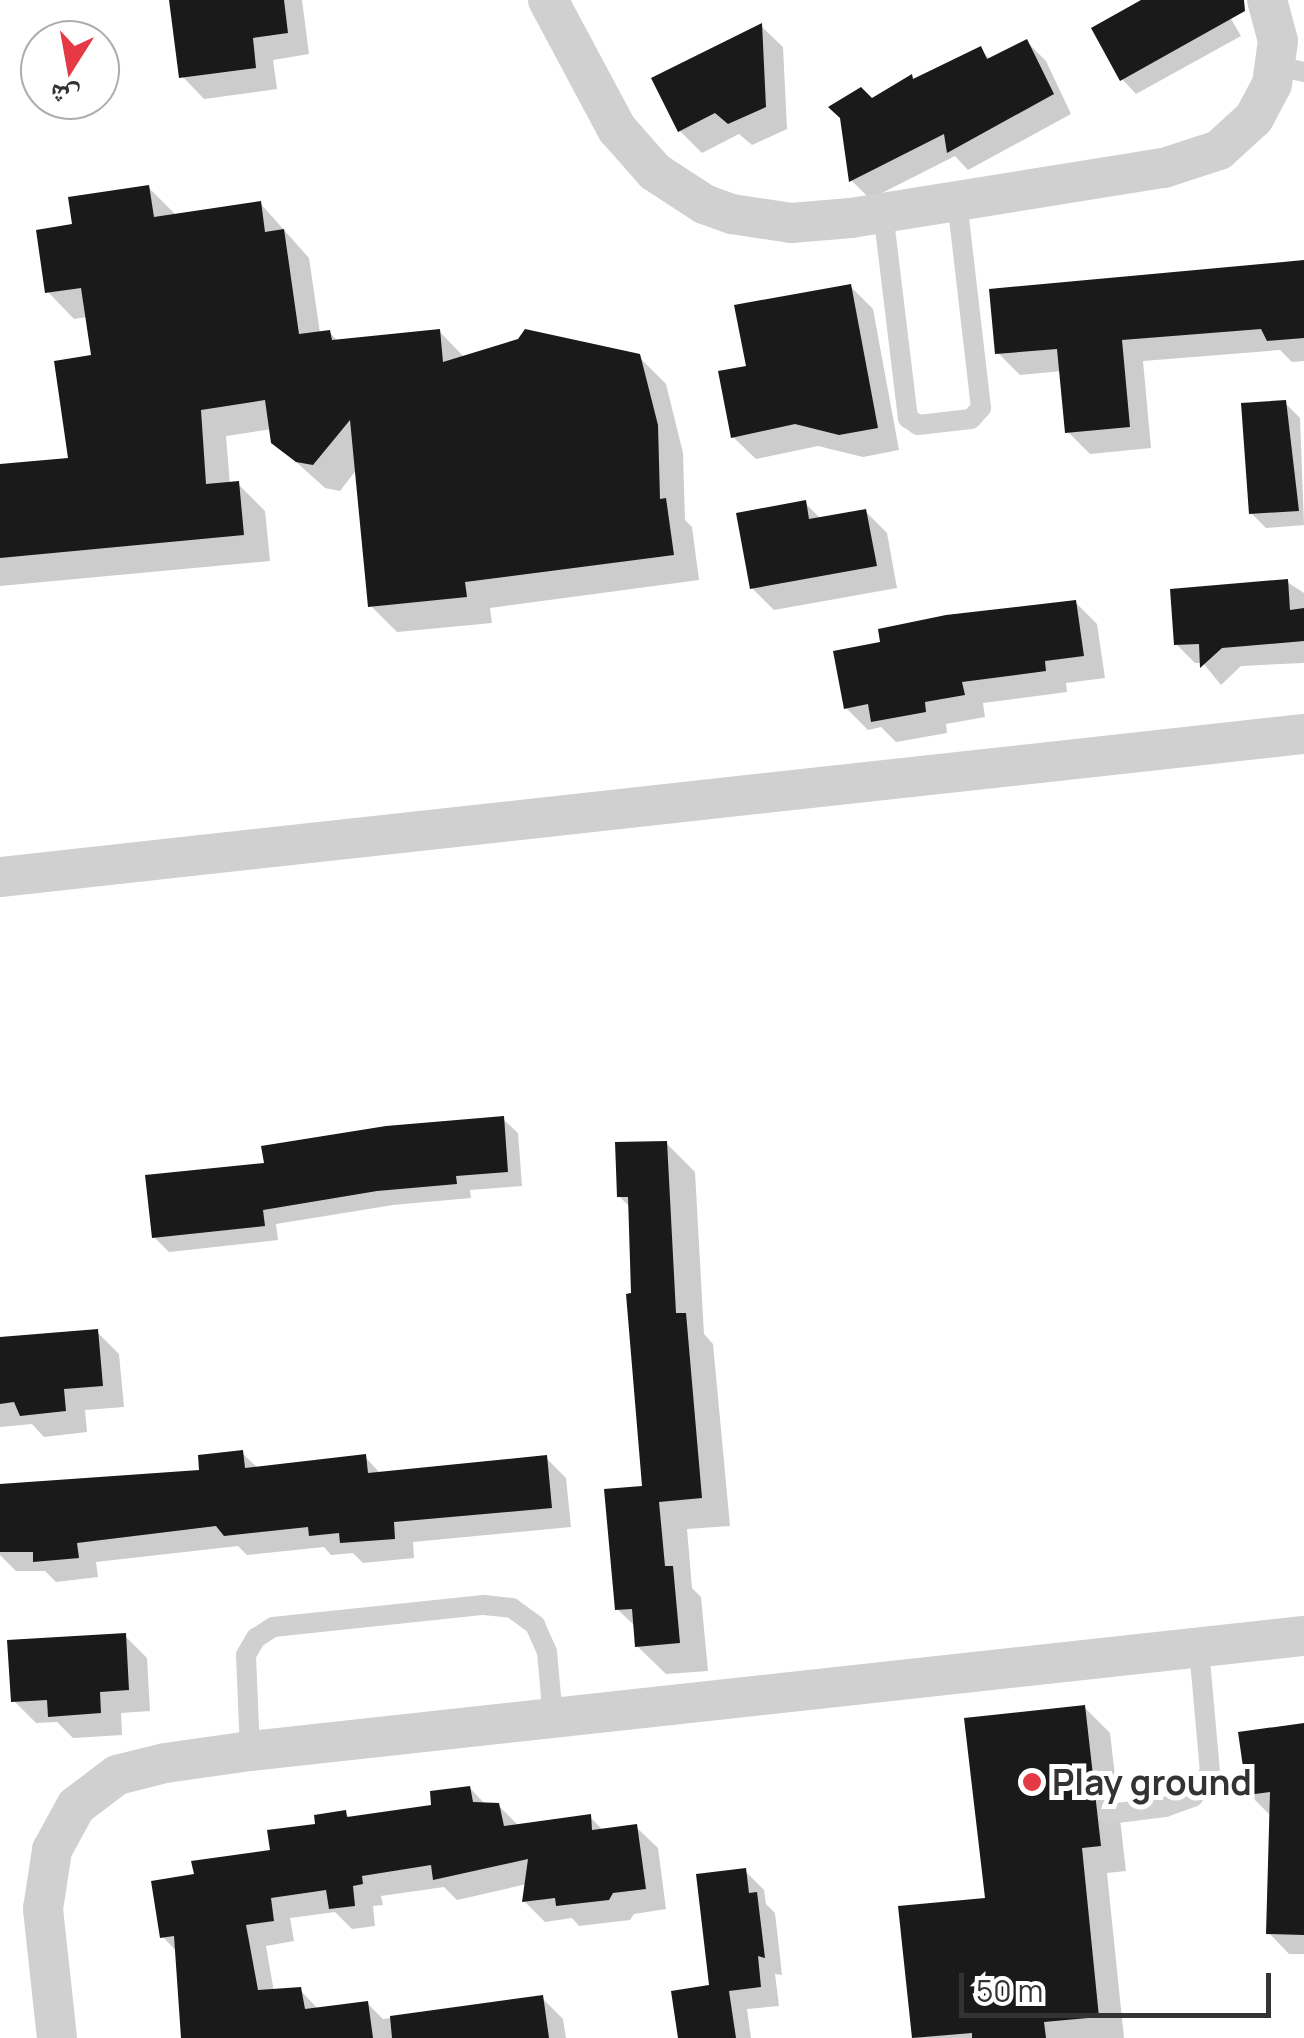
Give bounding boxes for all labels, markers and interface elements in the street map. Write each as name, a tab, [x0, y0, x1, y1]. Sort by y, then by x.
north arrow	[20, 20, 120, 120]
text: ش	[46, 76, 83, 119]
place label: Play ground	[1052, 1761, 1252, 1803]
marker: Play ground	[1021, 1771, 1043, 1793]
scale bar	[964, 1953, 1276, 2015]
text: 50 m	[976, 1970, 1043, 2011]

